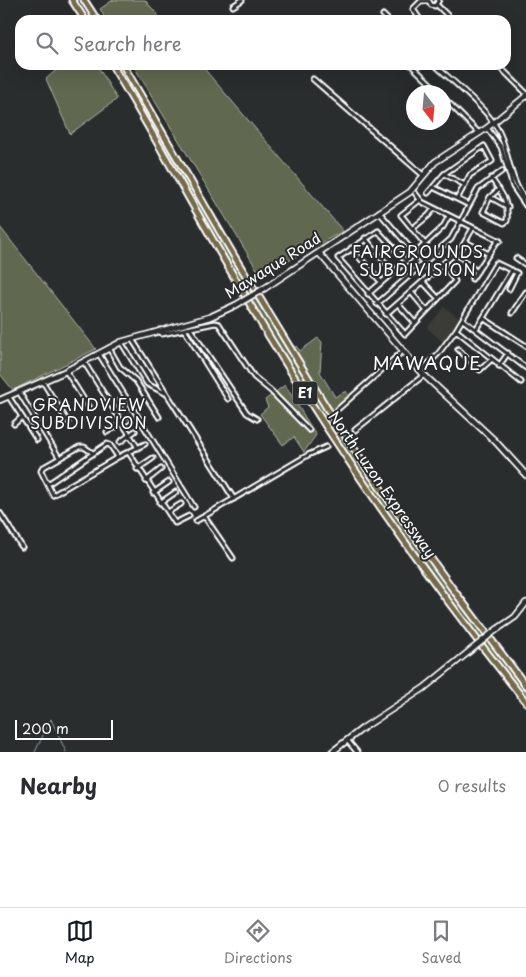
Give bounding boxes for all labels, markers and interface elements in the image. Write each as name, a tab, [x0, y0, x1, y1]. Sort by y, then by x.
search box	[15, 15, 511, 70]
icon: search	[33, 29, 61, 57]
text: Search here	[73, 29, 182, 57]
north arrow	[406, 85, 451, 130]
street label: Mawaque Road	[220, 226, 325, 304]
district label: FAIRGROUNDS SUBDIVISION	[352, 239, 484, 281]
district label: MAWAQUE	[373, 349, 481, 376]
road number: E1	[292, 382, 318, 404]
district label: GRANDVIEW SUBDIVISION	[30, 392, 148, 434]
street label: North Luzon Expressway	[324, 406, 443, 562]
scale bar	[15, 717, 112, 740]
text: 200 m	[22, 718, 69, 739]
text: Nearby	[20, 769, 97, 801]
text: 0 results	[438, 773, 506, 797]
tab: Map	[65, 917, 95, 968]
tab: Directions	[224, 917, 292, 968]
tab: Saved	[422, 917, 461, 968]

